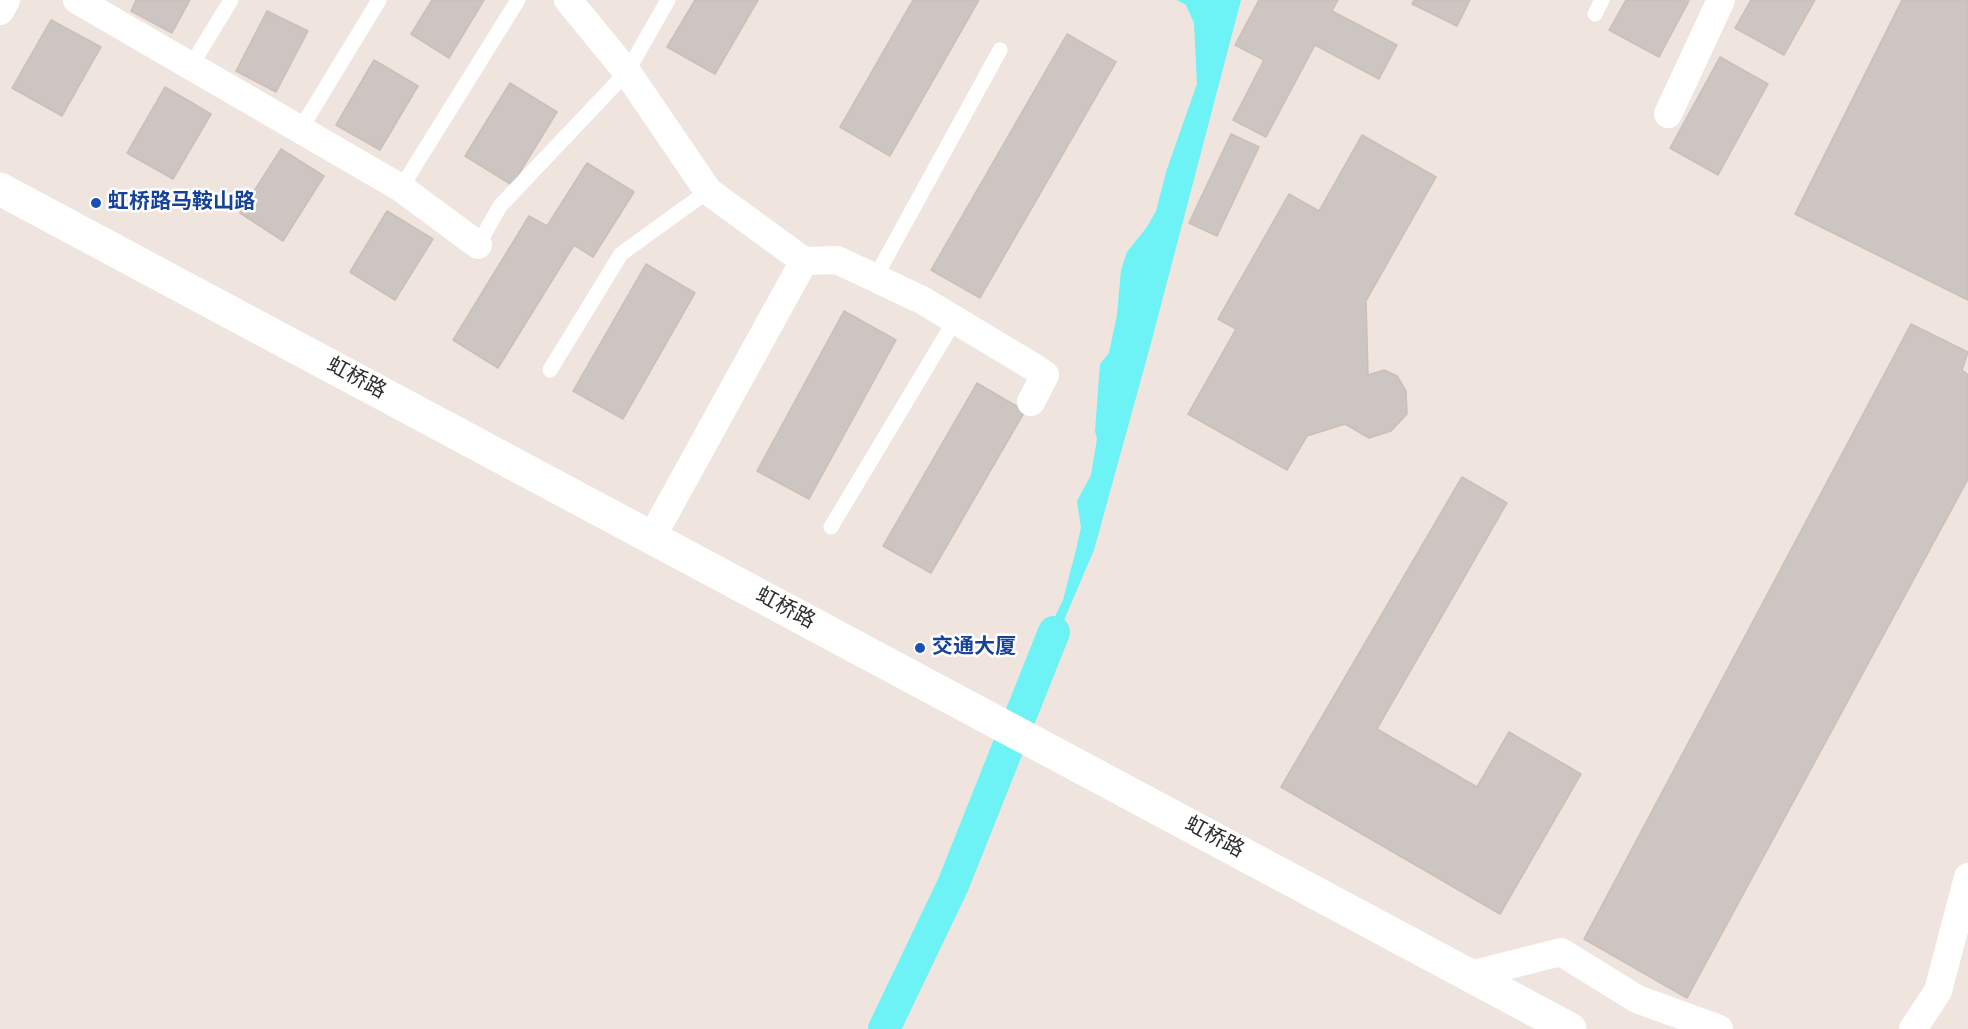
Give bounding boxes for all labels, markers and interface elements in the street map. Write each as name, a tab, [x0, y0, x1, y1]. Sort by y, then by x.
place label: 虹桥路马鞍山路	[108, 190, 255, 216]
marker: 虹桥路马鞍山路	[89, 196, 103, 210]
street label: 虹桥路	[322, 353, 390, 405]
street label: 虹桥路	[751, 583, 819, 635]
place label: 交通大厦	[932, 635, 1016, 661]
marker: 交通大厦	[913, 641, 927, 655]
street label: 虹桥路	[1180, 812, 1248, 864]

